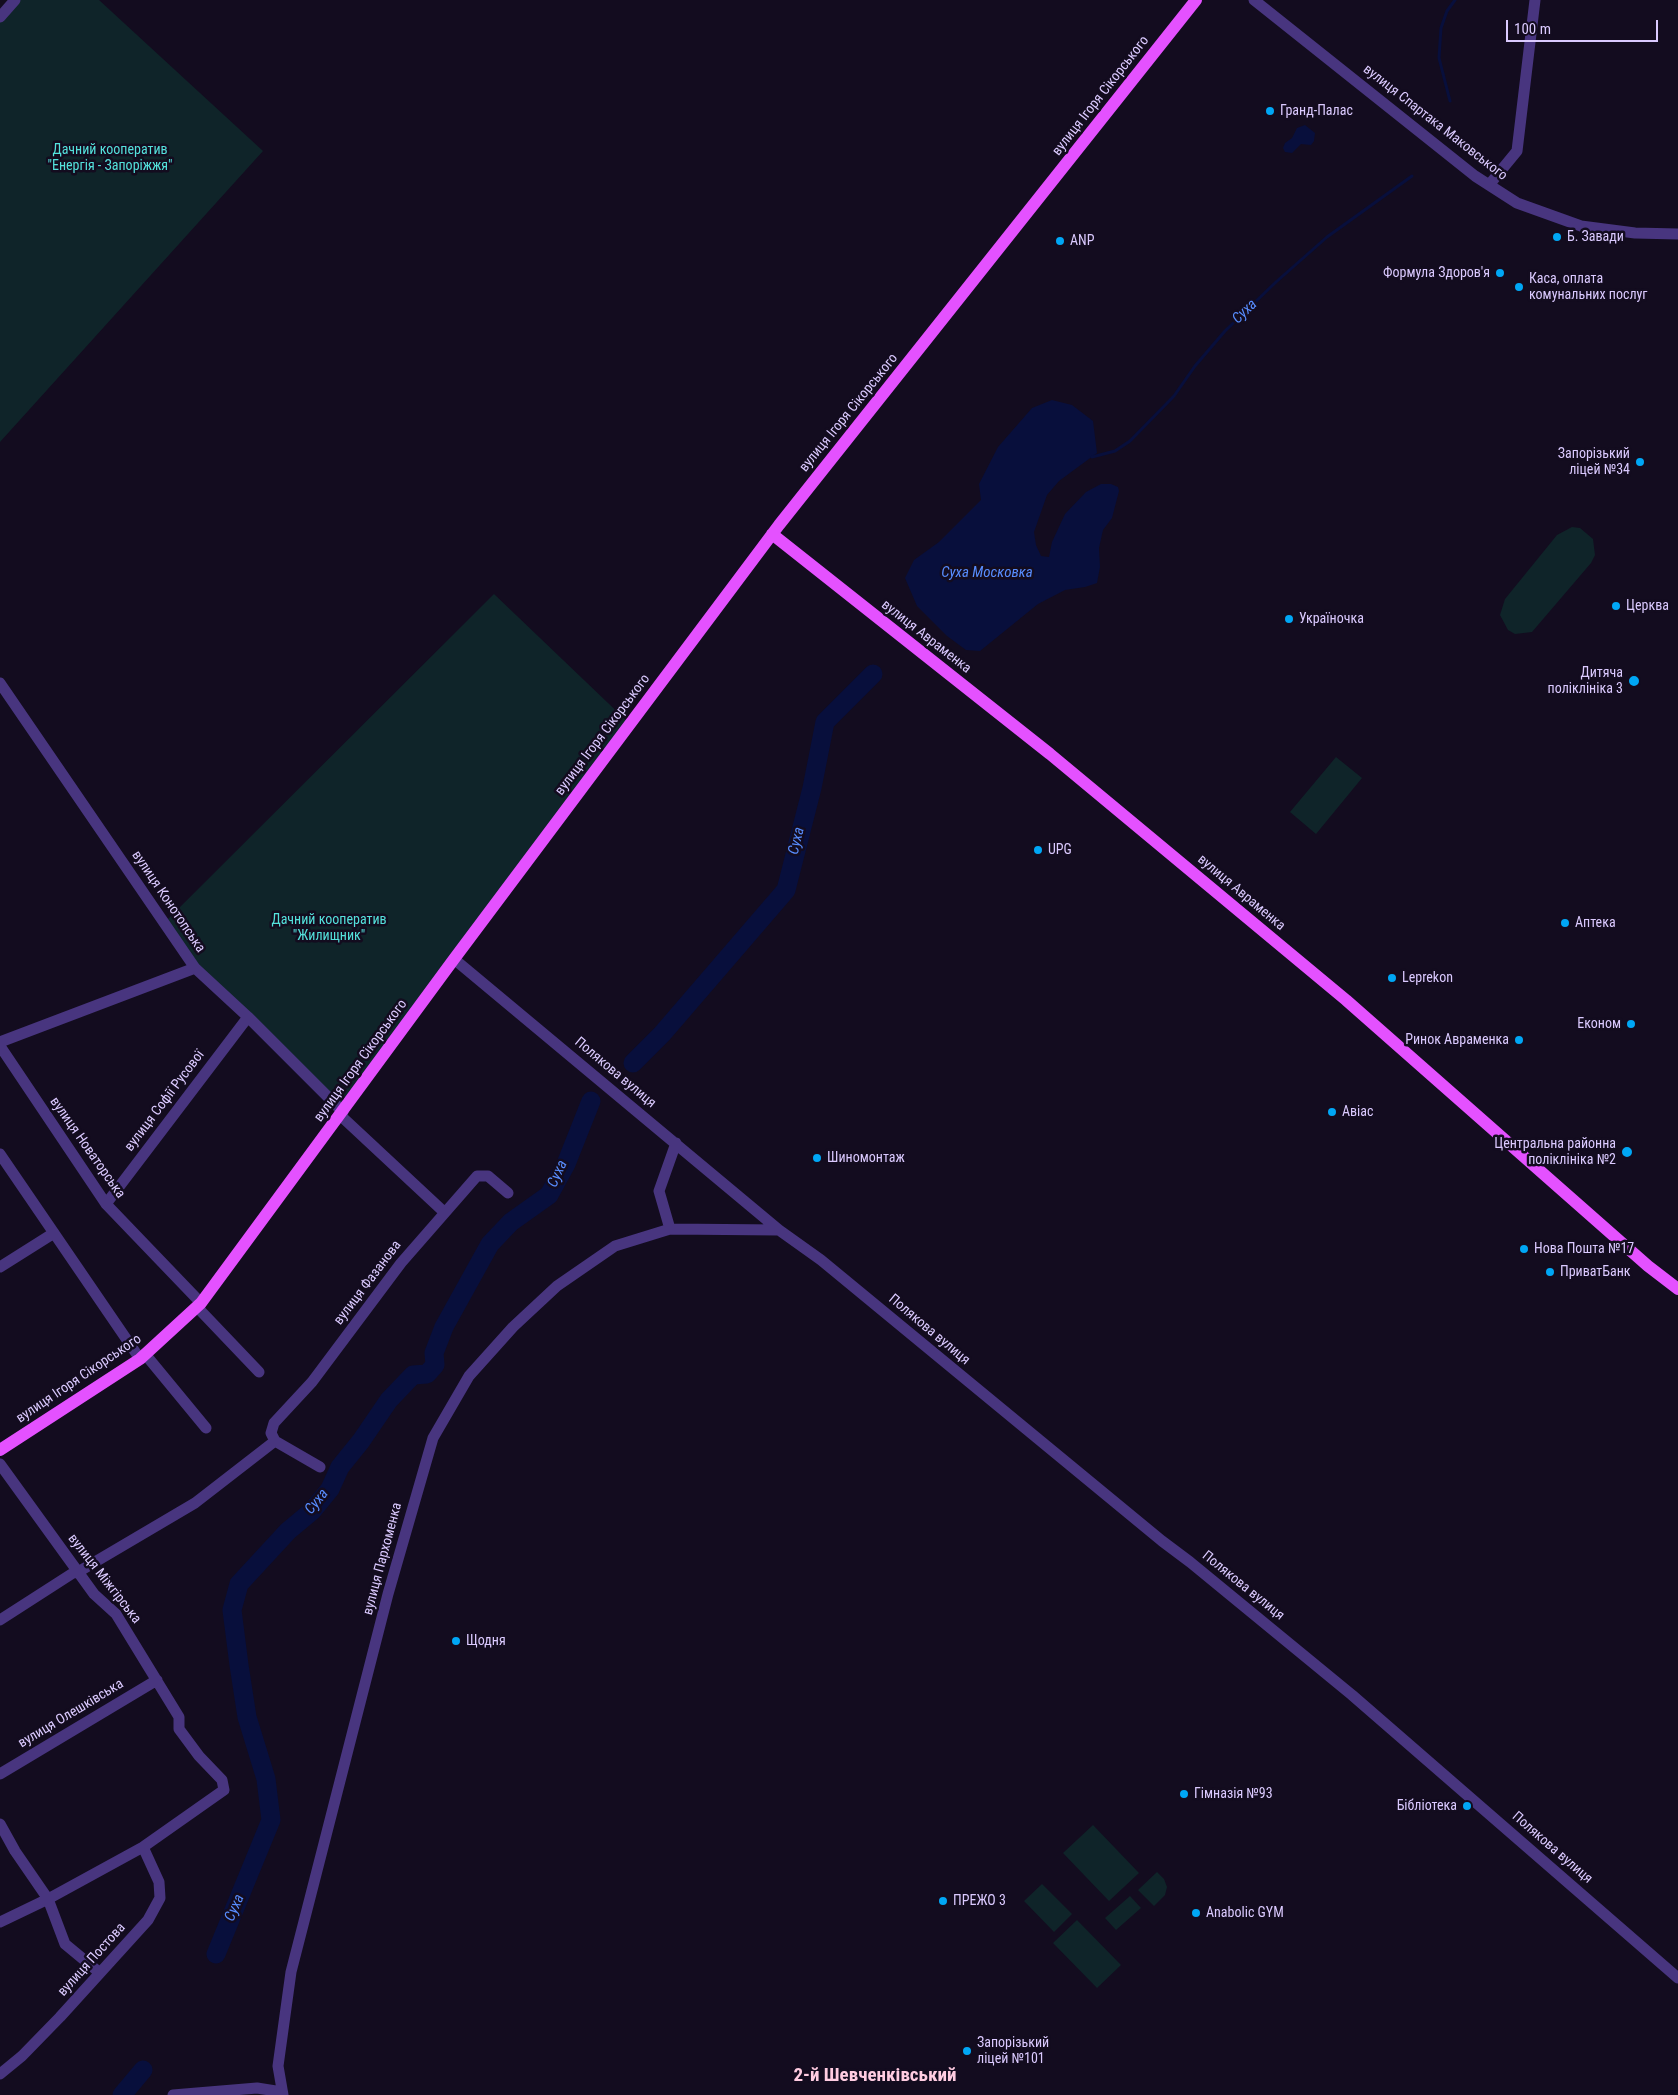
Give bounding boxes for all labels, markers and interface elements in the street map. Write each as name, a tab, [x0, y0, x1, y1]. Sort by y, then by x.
scale bar	[1508, 10, 1660, 42]
text: 100 m	[1514, 20, 1551, 38]
street label: вулиця Ігоря Сікорського	[1049, 33, 1153, 159]
street label: вулиця Спартака Маковського	[1360, 61, 1510, 185]
place label: Гранд-Палас	[1280, 103, 1353, 119]
marker: Гранд-Палас	[1264, 105, 1276, 117]
park label: Дачний кооператив "Енергія - Запоріжжя"	[47, 142, 173, 174]
place label: Б. Завади	[1567, 229, 1624, 245]
marker: Б. Завади	[1551, 231, 1563, 243]
place label: ANP	[1070, 233, 1095, 249]
marker: ANP	[1054, 235, 1066, 247]
place label: Формула Здоров'я	[1383, 265, 1490, 281]
marker: Формула Здоров'я	[1494, 267, 1506, 279]
place label: Каса, оплата комунальних послуг	[1529, 271, 1648, 304]
marker: Каса, оплата комунальних послуг	[1513, 281, 1525, 293]
water label: Суха	[1229, 296, 1261, 328]
street label: вулиця Ігоря Сікорського	[796, 351, 902, 475]
place label: Запорізький ліцей №34	[1558, 446, 1630, 478]
marker: Запорізький ліцей №34	[1634, 456, 1646, 468]
water label: Суха Московка	[941, 564, 1033, 582]
street label: вулиця Авраменка	[878, 597, 974, 677]
place label: Церква	[1626, 598, 1669, 614]
marker: Церква	[1610, 600, 1622, 612]
place label: Україночка	[1299, 611, 1364, 627]
marker: Україночка	[1283, 613, 1295, 625]
place label: Дитяча поліклініка 3	[1548, 665, 1623, 698]
street label: вулиця Ігоря Сікорського	[552, 671, 654, 799]
marker: Дитяча поліклініка 3	[1627, 674, 1641, 688]
water label: Суха	[785, 825, 809, 857]
place label: UPG	[1048, 842, 1072, 858]
marker: UPG	[1032, 844, 1044, 856]
street label: вулиця Конотопська	[128, 848, 208, 956]
street label: вулиця Авраменка	[1194, 852, 1288, 934]
park label: Дачний кооператив "Жилищник"	[271, 912, 387, 944]
place label: Аптека	[1575, 915, 1616, 931]
marker: Аптека	[1559, 917, 1571, 929]
place label: Leprekon	[1402, 970, 1453, 986]
marker: Leprekon	[1386, 972, 1398, 984]
street label: вулиця Ігоря Сікорського	[311, 997, 411, 1125]
place label: Економ	[1577, 1016, 1621, 1032]
marker: Економ	[1625, 1018, 1637, 1030]
place label: Ринок Авраменка	[1405, 1032, 1509, 1048]
street label: Полякова вулиця	[571, 1034, 659, 1112]
marker: Ринок Авраменка	[1513, 1034, 1525, 1046]
street label: вулиця Софії Русової	[122, 1047, 208, 1155]
street label: вулиця Новаторська	[46, 1094, 128, 1202]
place label: Авіас	[1342, 1104, 1374, 1120]
marker: Авіас	[1326, 1106, 1338, 1118]
place label: Центральна районна поліклініка №2	[1494, 1136, 1616, 1168]
marker: Центральна районна поліклініка №2	[1620, 1145, 1634, 1159]
place label: Шиномонтаж	[827, 1150, 905, 1166]
marker: Шиномонтаж	[811, 1152, 823, 1164]
water label: Суха	[544, 1158, 572, 1190]
street label: вулиця Фазанова	[331, 1238, 405, 1328]
place label: Нова Пошта №17	[1534, 1241, 1634, 1257]
marker: Нова Пошта №17	[1518, 1243, 1530, 1255]
place label: ПриватБанк	[1560, 1264, 1631, 1280]
marker: ПриватБанк	[1544, 1266, 1556, 1278]
street label: Полякова вулиця	[885, 1291, 973, 1369]
street label: вулиця Ігоря Сікорського	[13, 1331, 145, 1427]
water label: Суха	[301, 1486, 333, 1518]
street label: вулиця Пархоменка	[360, 1501, 406, 1617]
street label: вулиця Міжгірська	[64, 1531, 144, 1627]
street label: Полякова вулиця	[1198, 1548, 1288, 1624]
place label: Щодня	[466, 1633, 506, 1649]
marker: Щодня	[450, 1635, 462, 1647]
street label: вулиця Олешківська	[15, 1676, 127, 1752]
place label: Гімназія №93	[1194, 1786, 1273, 1802]
marker: Гімназія №93	[1178, 1788, 1190, 1800]
place label: Бібліотека	[1397, 1798, 1457, 1814]
marker: Бібліотека	[1461, 1800, 1473, 1812]
street label: Полякова вулиця	[1508, 1809, 1596, 1887]
water label: Суха	[221, 1892, 249, 1924]
place label: ПРЕЖО 3	[953, 1893, 1006, 1909]
marker: ПРЕЖО 3	[937, 1895, 949, 1907]
place label: Anabolic GYM	[1206, 1905, 1284, 1921]
marker: Anabolic GYM	[1190, 1907, 1202, 1919]
street label: вулиця Постова	[55, 1920, 129, 2000]
place label: Запорізький ліцей №101	[977, 2035, 1049, 2068]
marker: Запорізький ліцей №101	[961, 2045, 973, 2057]
district label: 2-й Шевченківський	[793, 2065, 957, 2087]

